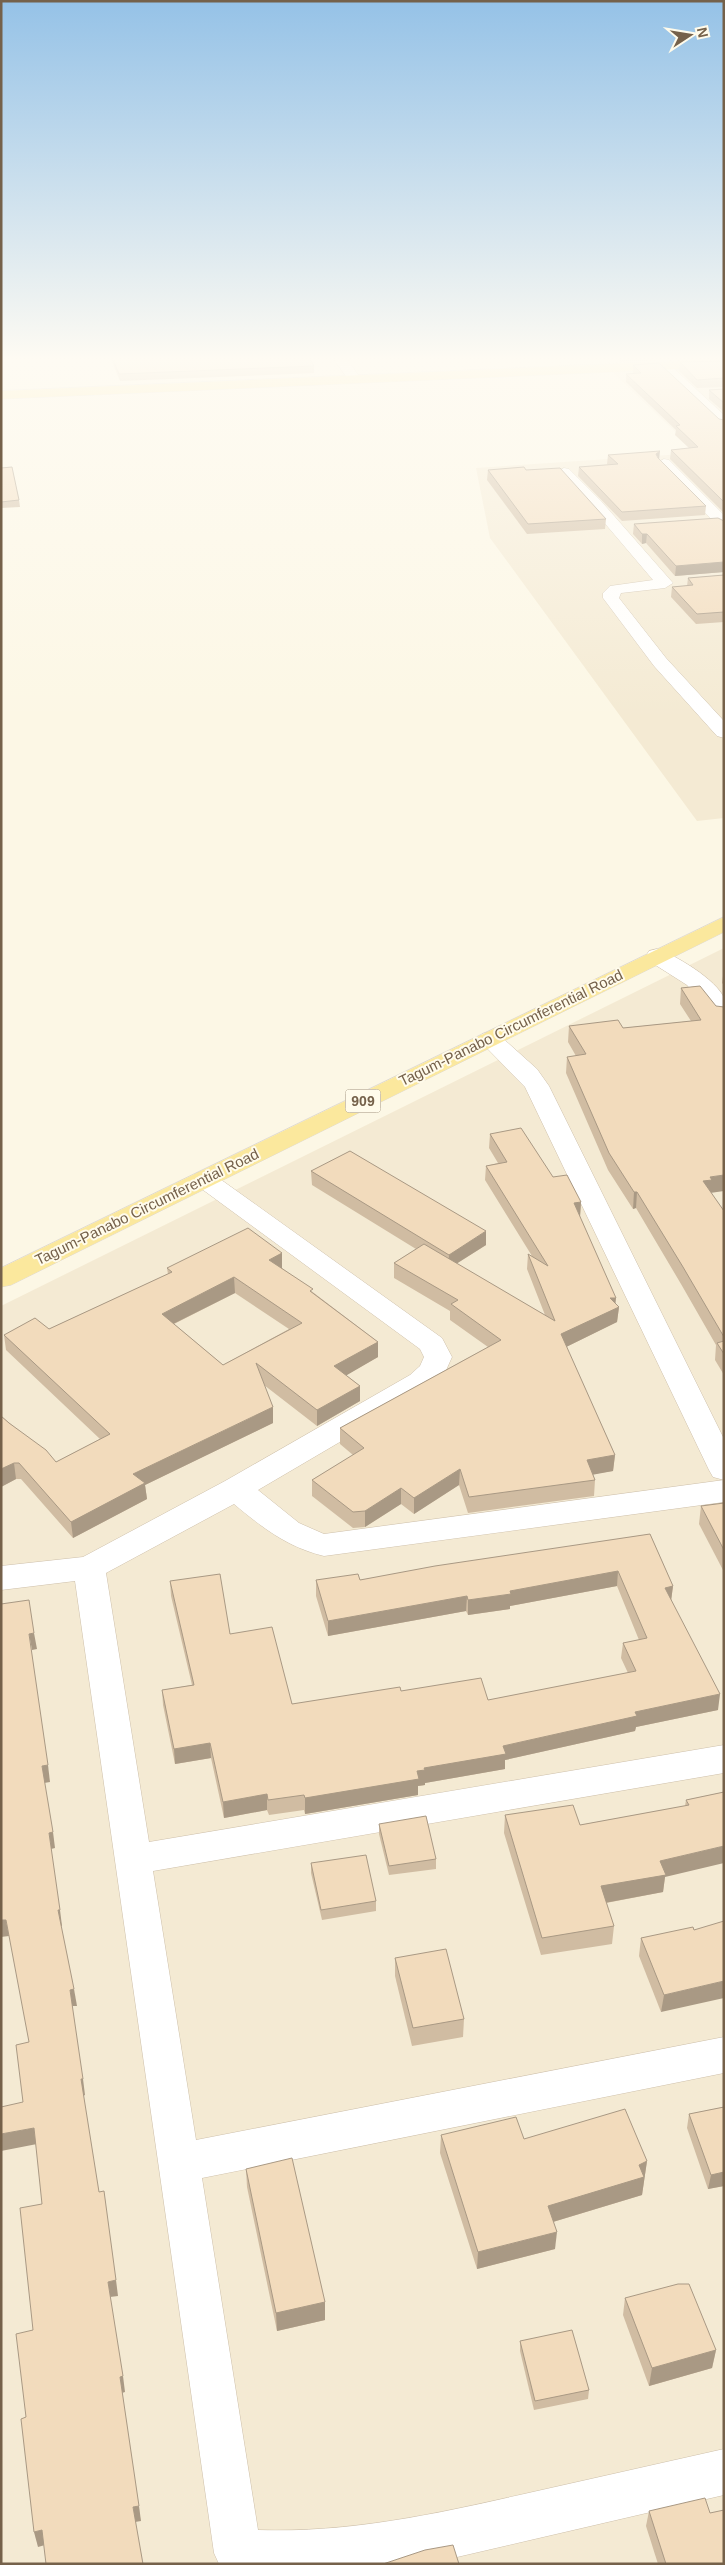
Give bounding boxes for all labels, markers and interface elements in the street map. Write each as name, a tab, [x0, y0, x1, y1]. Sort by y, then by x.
north arrow	[665, 10, 715, 60]
text: N	[694, 26, 712, 39]
street label: Tagum-Panabo Circumferential Road	[396, 966, 625, 1089]
road number: 909	[346, 1090, 380, 1112]
street label: Tagum-Panabo Circumferential Road	[32, 1145, 261, 1268]

